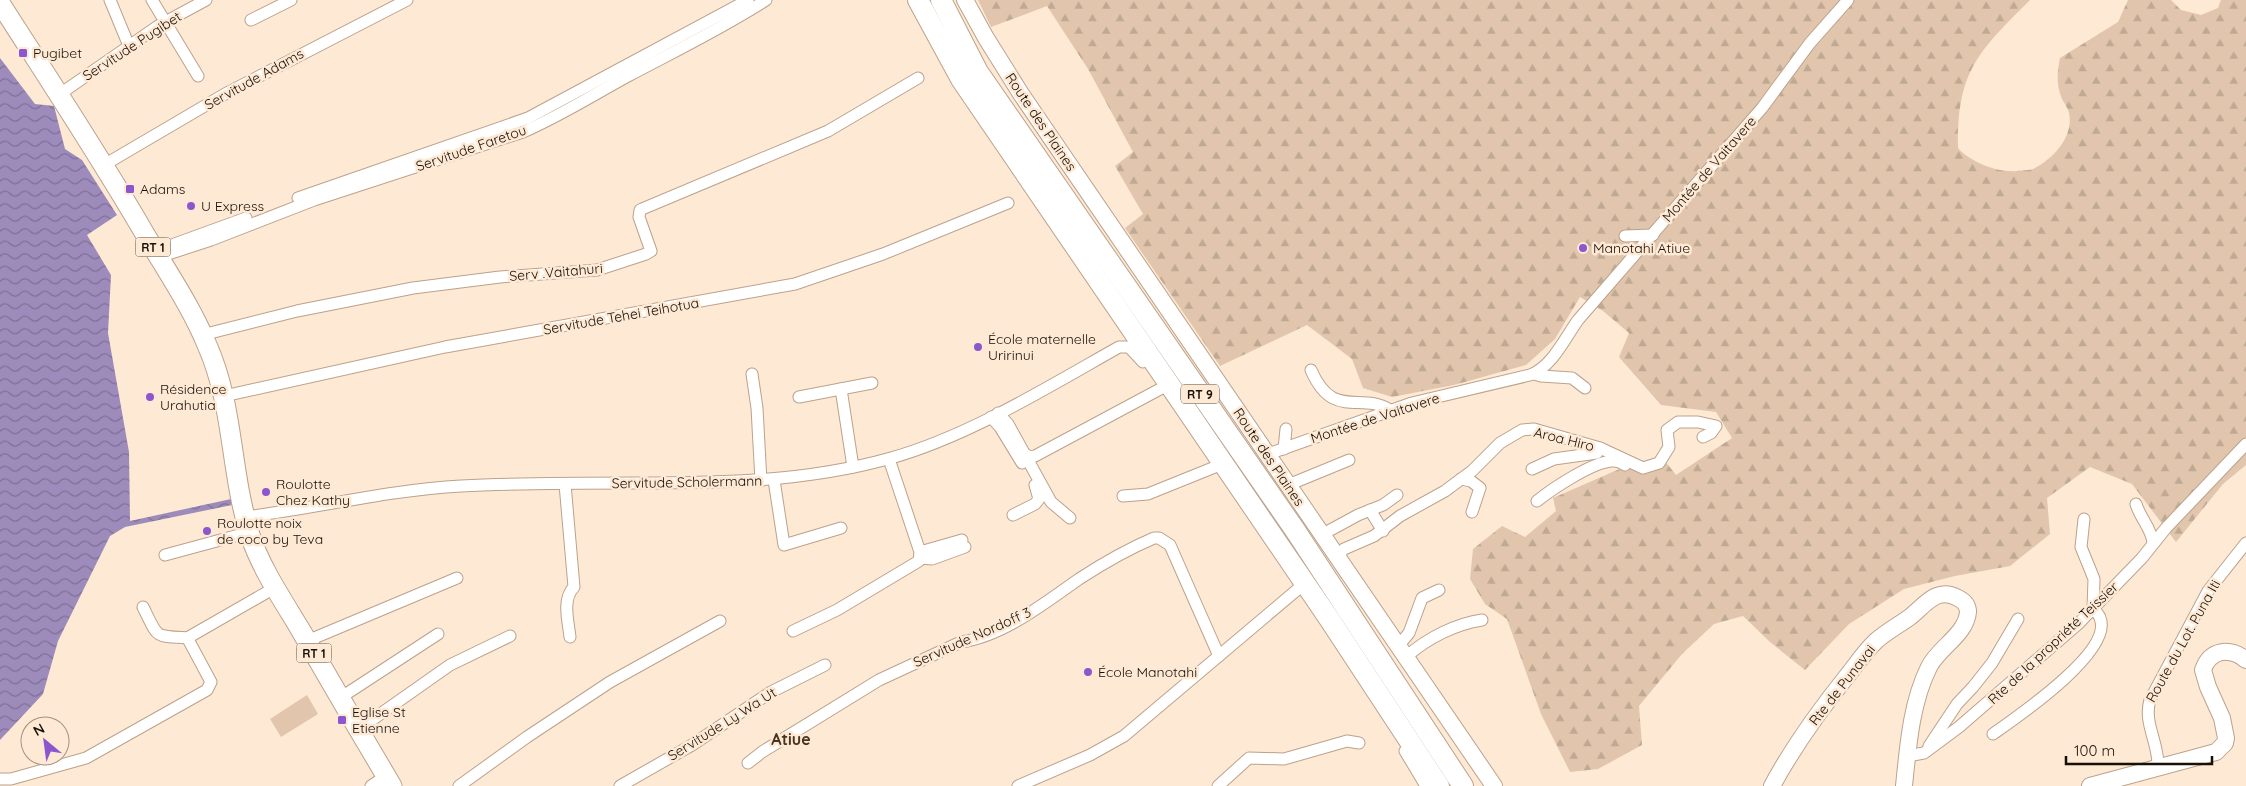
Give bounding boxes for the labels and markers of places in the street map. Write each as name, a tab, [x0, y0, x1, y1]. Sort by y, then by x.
place label: Pugibet	[33, 44, 82, 62]
marker: Pugibet	[17, 47, 29, 59]
place label: Adams	[140, 180, 185, 198]
marker: Adams	[124, 183, 136, 195]
place label: U Express	[201, 197, 264, 215]
marker: U Express	[185, 200, 197, 212]
place label: Manotahi Atiue	[1593, 239, 1690, 257]
marker: Manotahi Atiue	[1577, 242, 1589, 254]
place label: École maternelle Uririnui	[988, 330, 1096, 364]
marker: École maternelle Uririnui	[972, 341, 984, 353]
place label: Résidence Urahutia	[160, 380, 227, 414]
marker: Résidence Urahutia	[144, 391, 156, 403]
place label: Roulotte Chez Kathy	[276, 475, 350, 509]
marker: Roulotte Chez Kathy	[260, 486, 272, 498]
place label: Roulotte noix de coco by Teva	[217, 514, 323, 548]
marker: Roulotte noix de coco by Teva	[201, 525, 213, 537]
place label: École Manotahi	[1098, 663, 1197, 681]
marker: École Manotahi	[1082, 666, 1094, 678]
place label: Eglise St Etienne	[352, 703, 406, 737]
marker: Eglise St Etienne	[336, 714, 348, 726]

